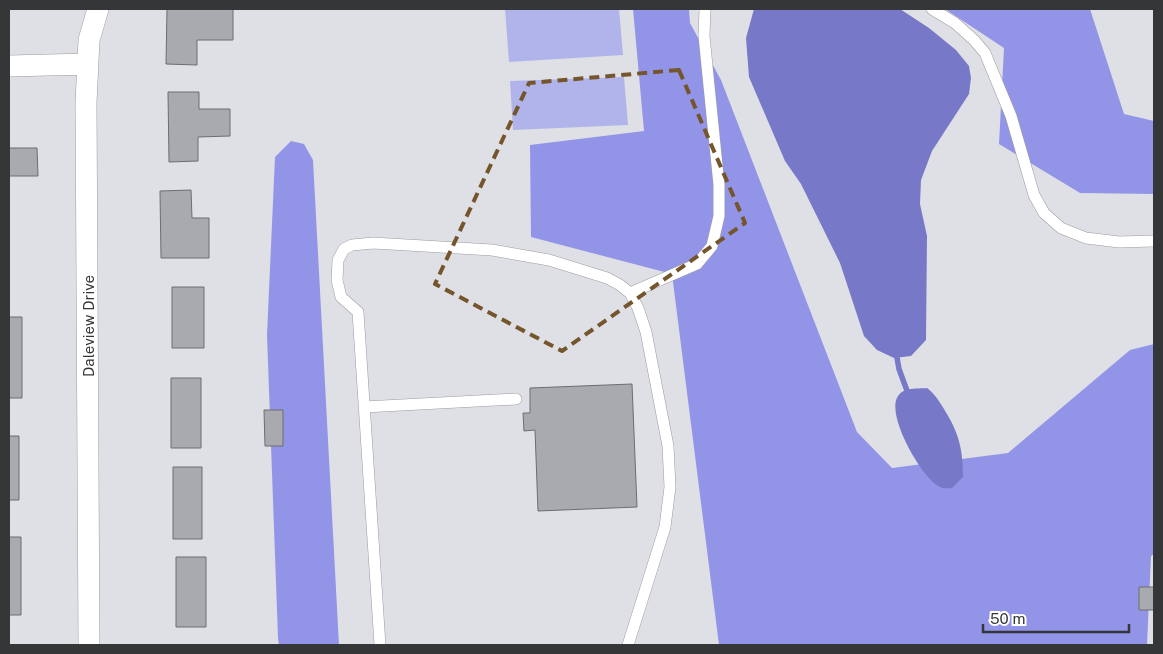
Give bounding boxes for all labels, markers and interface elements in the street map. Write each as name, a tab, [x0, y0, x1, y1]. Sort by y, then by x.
street label: Daleview Drive	[80, 275, 97, 377]
scale bar	[983, 602, 1129, 634]
text: 50 m	[990, 610, 1025, 627]

